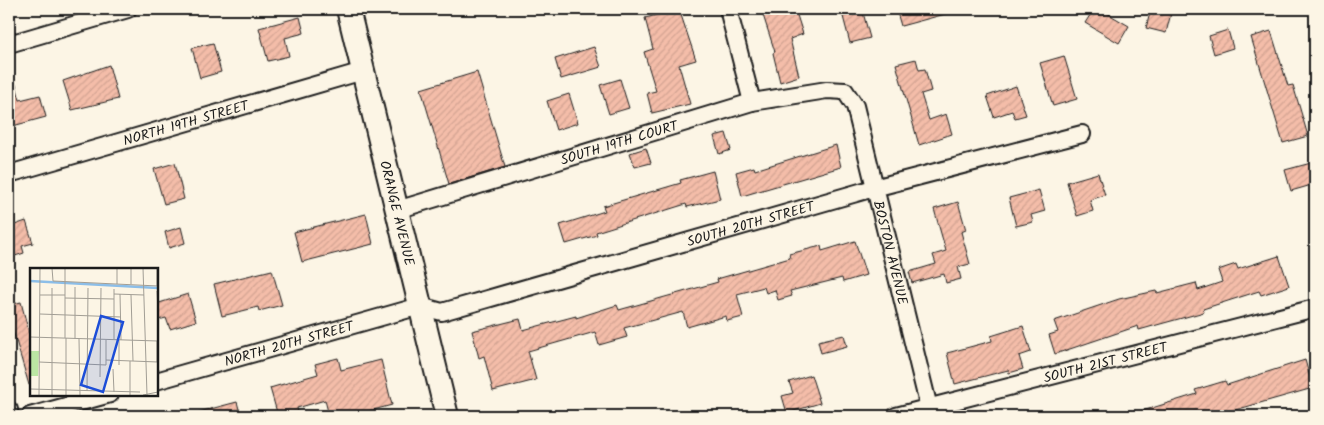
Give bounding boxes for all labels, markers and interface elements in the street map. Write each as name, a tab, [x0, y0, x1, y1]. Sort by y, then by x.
street label: NORTH 19TH STREET	[121, 94, 253, 152]
street label: SOUTH 19TH COURT	[558, 115, 682, 172]
street label: ORANGE AVENUE	[373, 159, 420, 269]
street label: SOUTH 20TH STREET	[684, 195, 818, 253]
street label: BOSTON AVENUE	[867, 199, 914, 308]
inset map	[30, 268, 158, 395]
street label: NORTH 20TH STREET	[222, 315, 358, 373]
street label: SOUTH 21ST STREET	[1041, 336, 1171, 390]

